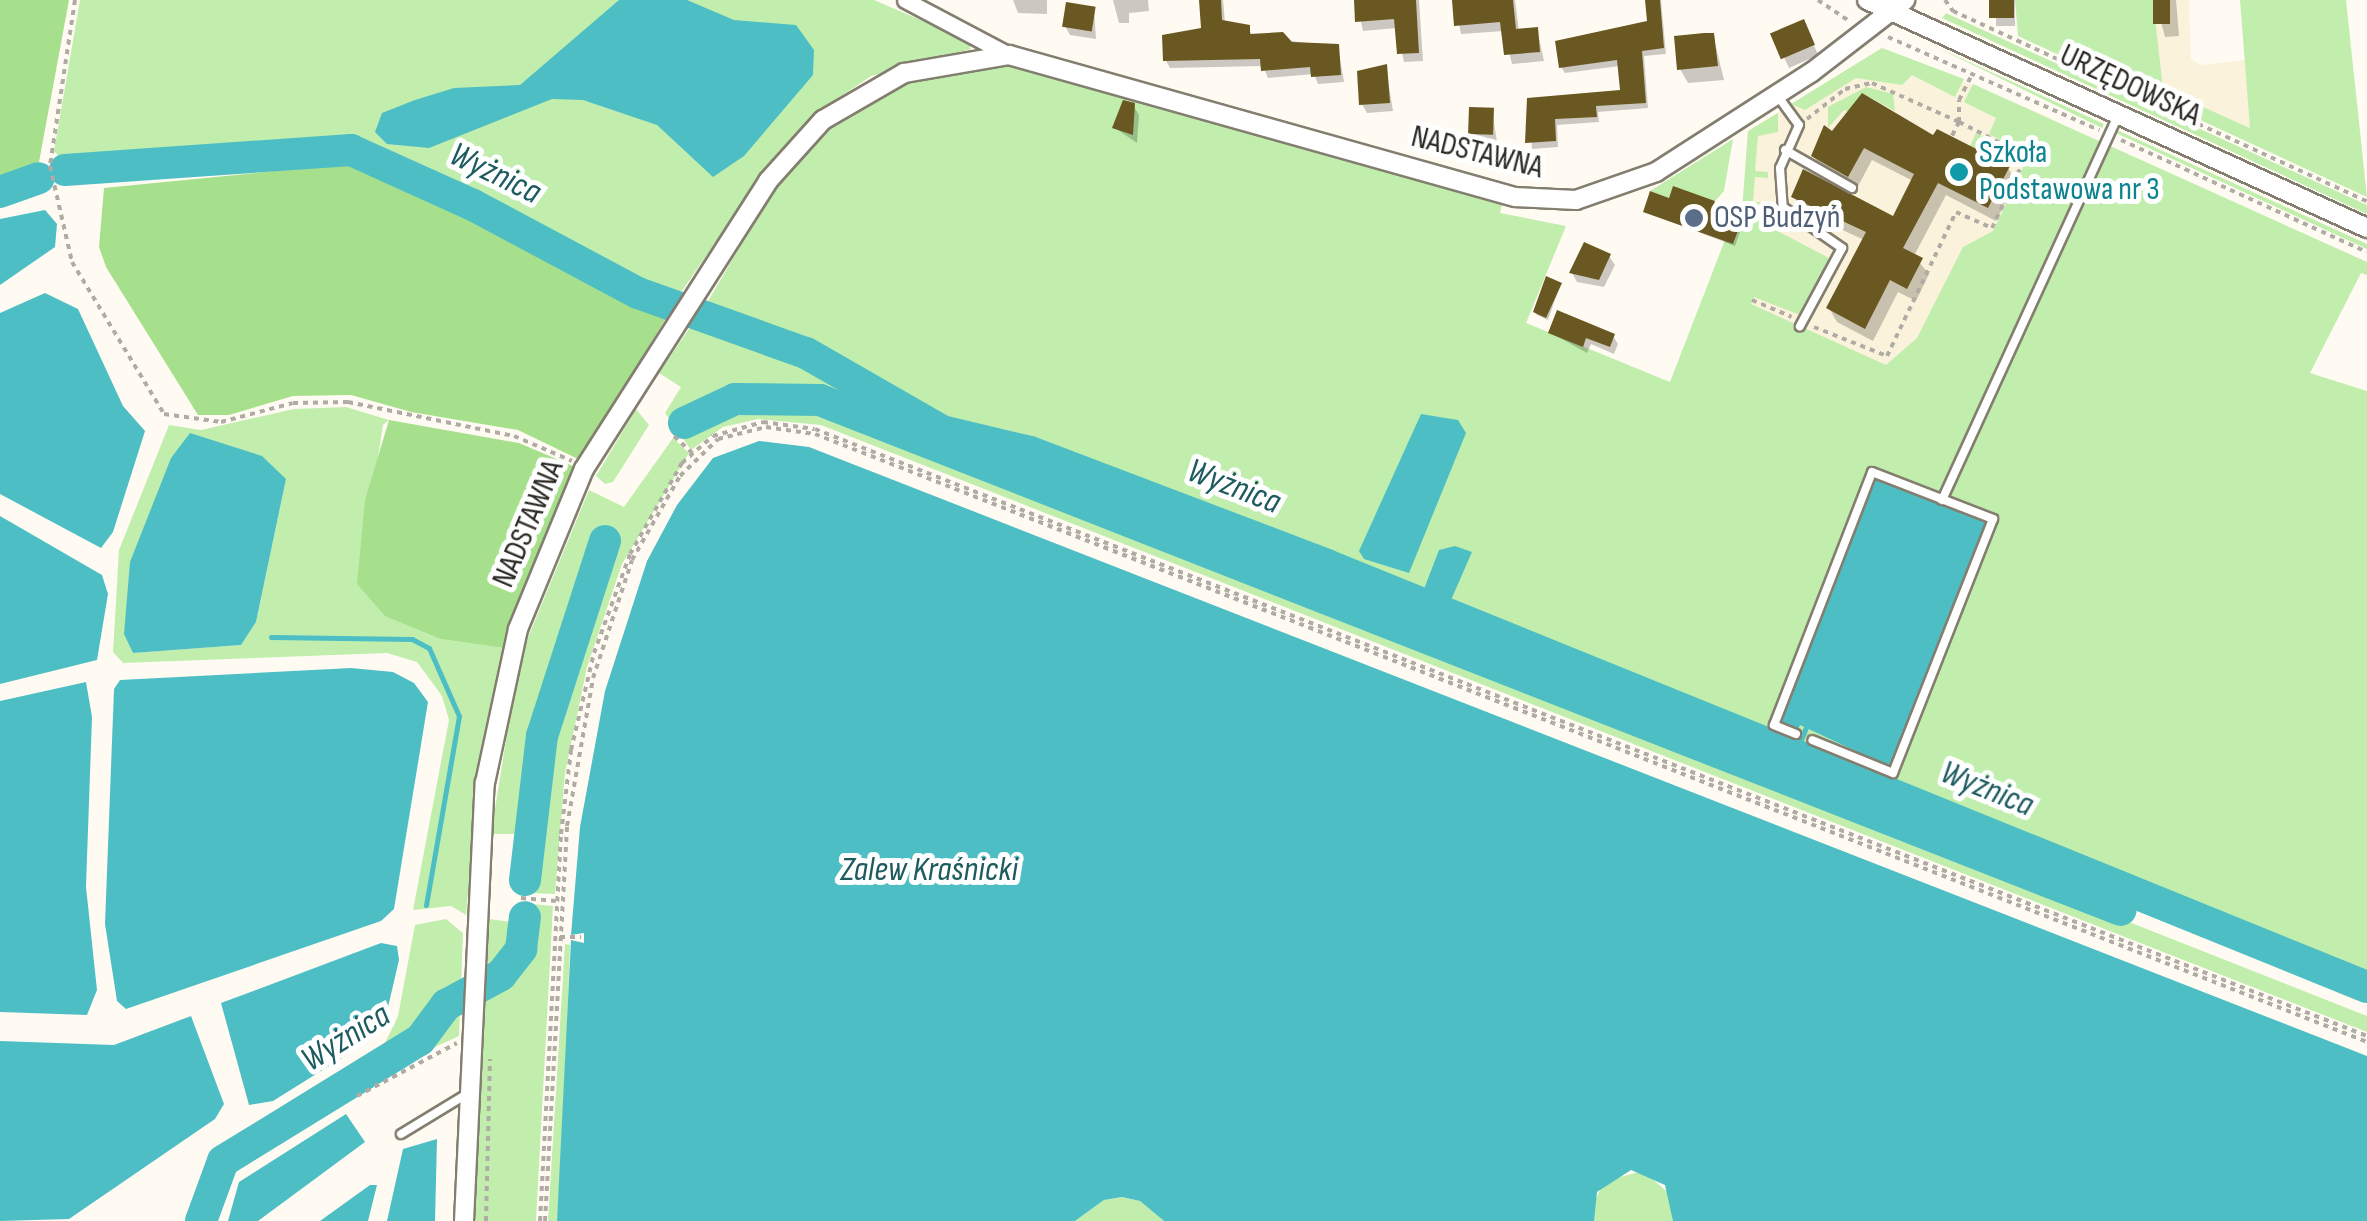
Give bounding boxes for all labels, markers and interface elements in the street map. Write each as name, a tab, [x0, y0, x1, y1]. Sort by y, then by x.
street label: URZĘDOWSKA	[2053, 37, 2207, 135]
street label: NADSTAWNA	[1407, 118, 1547, 188]
water label: Wyżnica	[442, 134, 548, 214]
place label: Szkoła Podstawowa nr 3	[1979, 135, 2160, 210]
marker: Szkoła Podstawowa nr 3	[1948, 161, 1970, 183]
place label: OSP Budzyń	[1714, 199, 1841, 237]
marker: OSP Budzyń	[1683, 207, 1705, 229]
water label: Wyżnica	[1181, 450, 1287, 524]
street label: NADSTAWNA	[485, 455, 573, 593]
water label: Wyżnica	[1934, 751, 2040, 827]
water label: Zalew Kraśnicki	[840, 849, 1018, 891]
water label: Wyżnica	[294, 995, 398, 1081]

